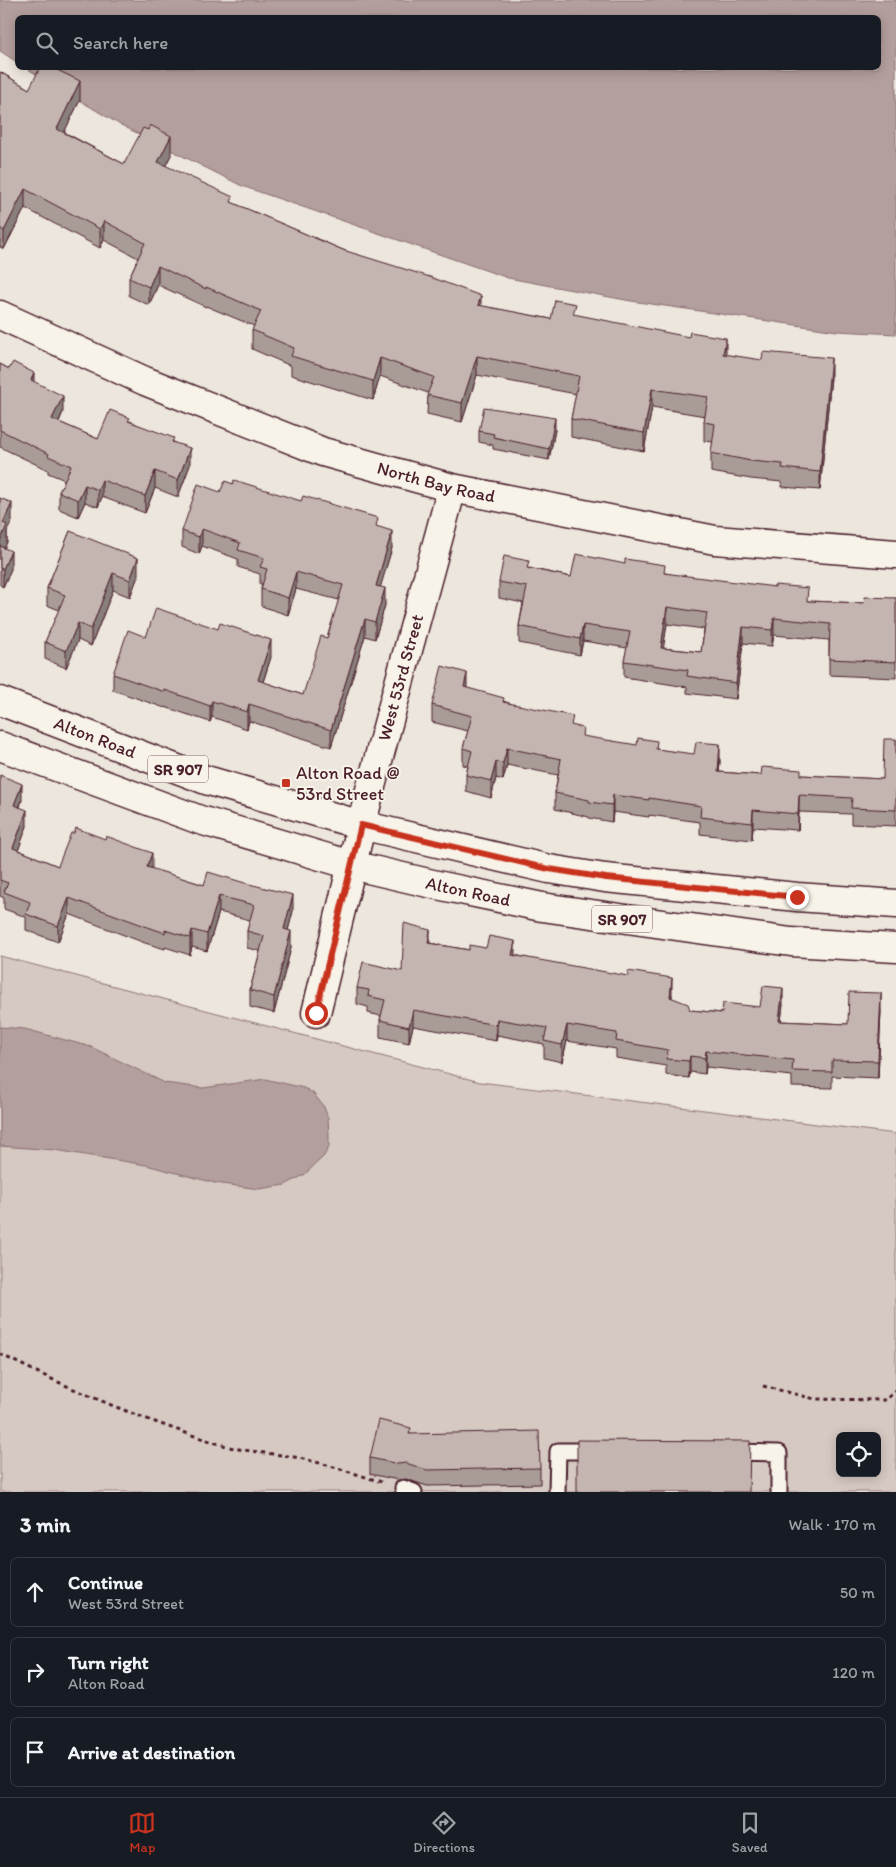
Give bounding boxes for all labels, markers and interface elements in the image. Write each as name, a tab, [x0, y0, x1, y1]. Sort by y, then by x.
search box	[15, 15, 881, 70]
icon: search	[33, 29, 61, 57]
text: Search here	[73, 31, 168, 54]
street label: North Bay Road	[375, 457, 497, 507]
street label: West 53rd Street	[373, 611, 428, 743]
street label: Alton Road	[51, 712, 139, 763]
road number: SR 907	[148, 756, 208, 782]
place label: Alton Road @ 53rd Street	[296, 762, 400, 805]
marker: Alton Road @ 53rd Street	[280, 777, 292, 789]
street label: Alton Road	[424, 872, 513, 911]
route end	[786, 886, 809, 909]
road number: SR 907	[592, 906, 652, 932]
route start	[305, 1002, 328, 1025]
map controls	[836, 1432, 881, 1477]
button: locate	[836, 1432, 881, 1477]
text: 3 min	[20, 1512, 70, 1537]
text: Walk · 170 m	[789, 1515, 876, 1534]
text: Continue	[68, 1571, 143, 1594]
icon: ahead	[21, 1578, 49, 1606]
text: 50 m	[840, 1583, 875, 1602]
text: West 53rd Street	[68, 1594, 184, 1613]
text: Turn right	[68, 1651, 149, 1674]
icon: right	[21, 1658, 49, 1686]
text: 120 m	[832, 1663, 875, 1682]
text: Alton Road	[68, 1674, 145, 1693]
icon: arrive	[21, 1738, 49, 1766]
text: Arrive at destination	[68, 1741, 235, 1764]
tab: Map	[128, 1809, 156, 1856]
tab: Directions	[413, 1809, 475, 1856]
tab: Saved	[732, 1809, 768, 1856]

